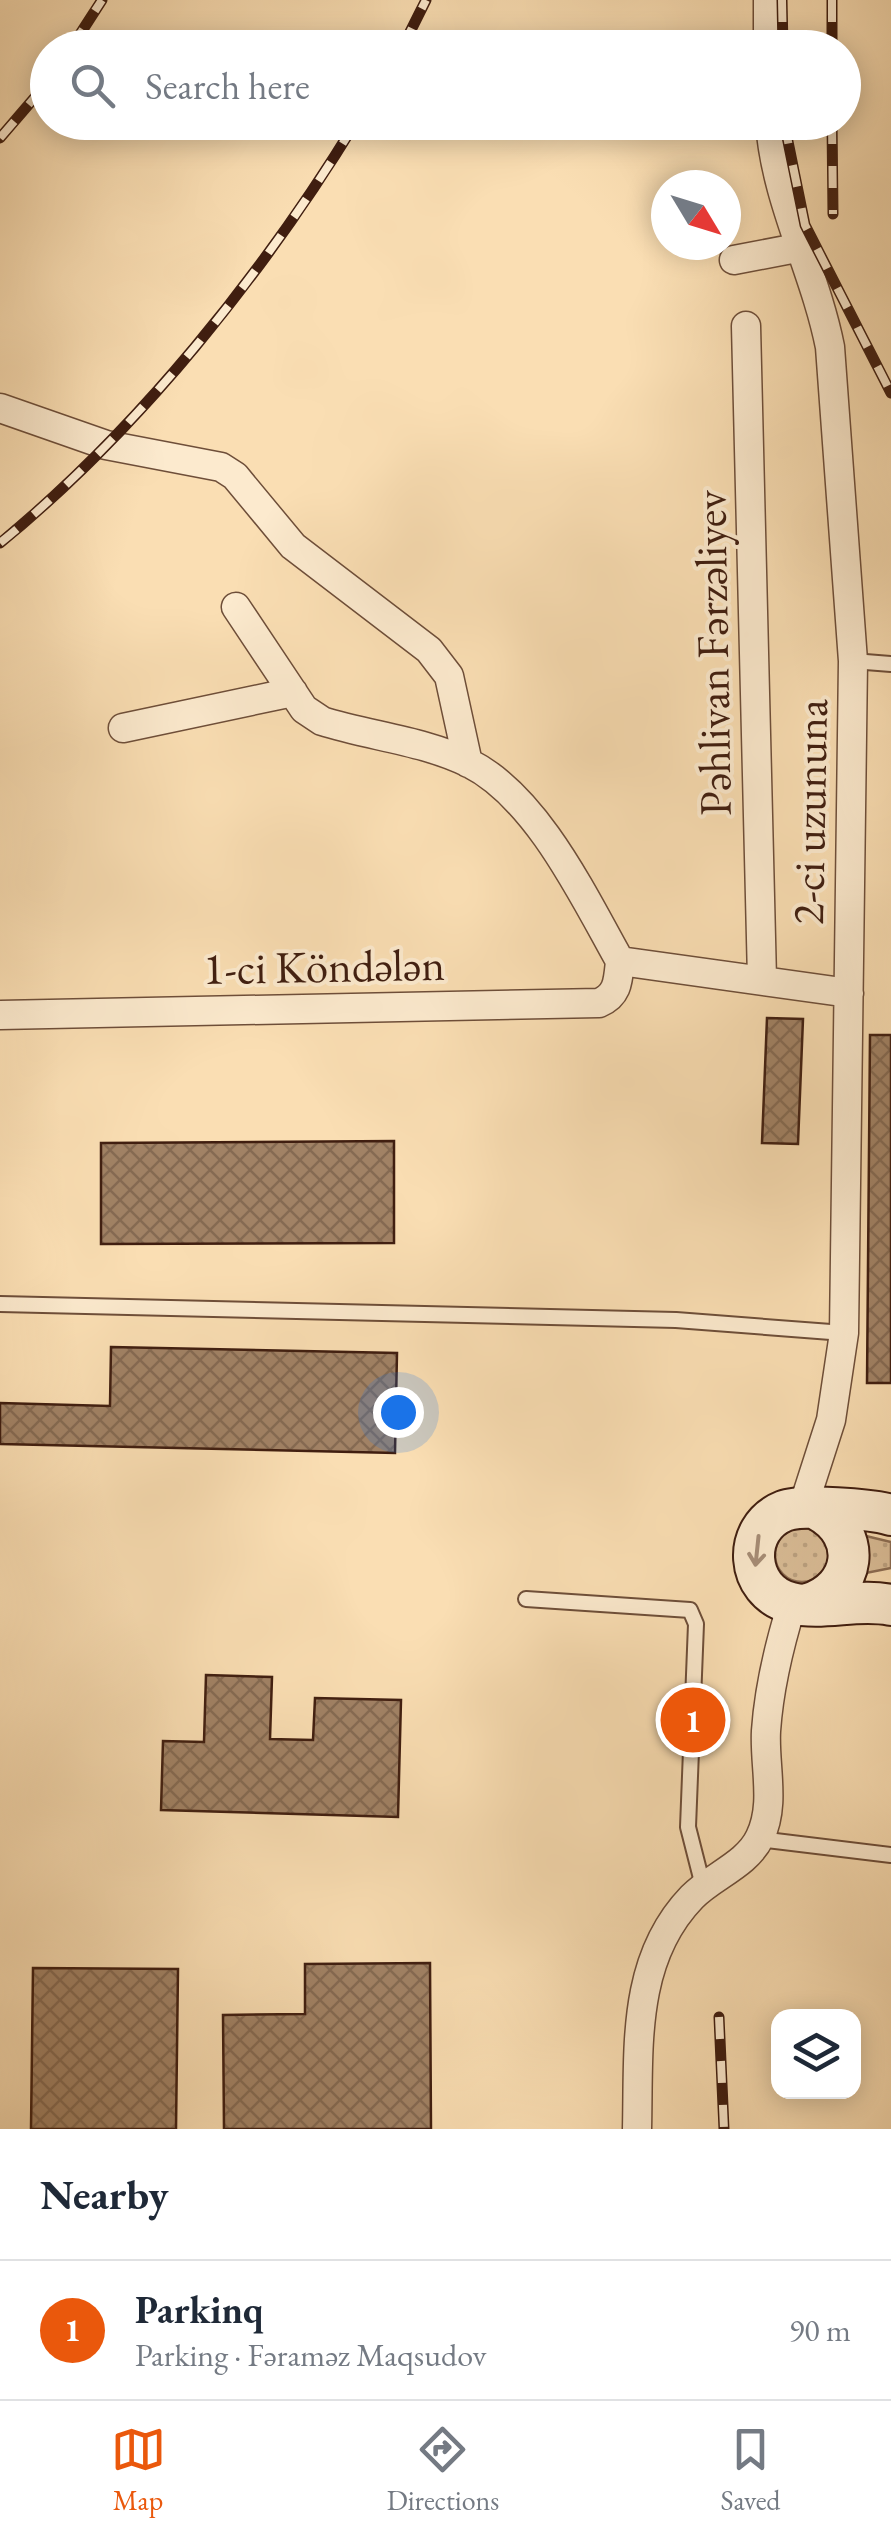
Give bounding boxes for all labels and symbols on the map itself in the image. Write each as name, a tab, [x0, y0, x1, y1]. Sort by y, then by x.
north arrow	[651, 170, 741, 260]
street label: Pəhlivan Fərzəliyev	[680, 489, 744, 816]
street label: 2-ci uzununa	[778, 699, 840, 925]
street label: 1-ci Köndələn	[202, 935, 446, 997]
your location	[373, 1387, 424, 1438]
one-way arrow	[747, 1534, 766, 1567]
pin: 1	[660, 1682, 726, 1758]

